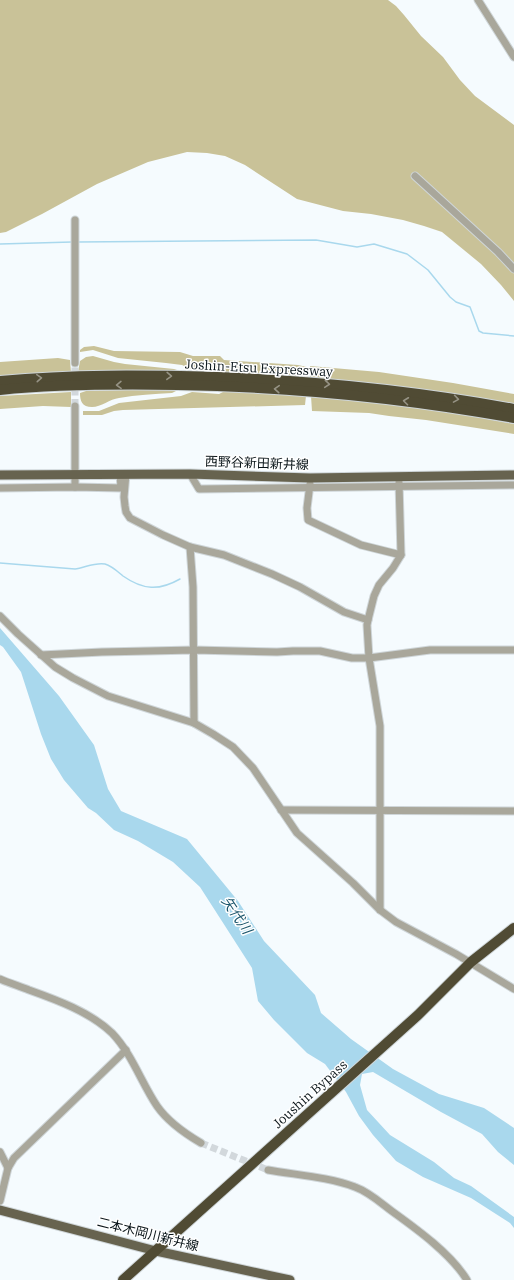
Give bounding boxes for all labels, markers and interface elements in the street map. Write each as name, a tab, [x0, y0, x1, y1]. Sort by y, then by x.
street label: Joshin-Etsu Expressway	[185, 356, 334, 380]
one-way arrow	[166, 372, 172, 380]
one-way arrow	[36, 373, 42, 382]
one-way arrow	[324, 379, 330, 388]
one-way arrow	[116, 380, 122, 389]
one-way arrow	[274, 384, 280, 393]
one-way arrow	[453, 394, 459, 403]
one-way arrow	[403, 397, 409, 406]
street label: 西野谷新田新井線	[205, 453, 309, 473]
water label: 矢代川	[218, 893, 257, 939]
street label: Joushin Bypass	[269, 1056, 351, 1132]
street label: 二本木岡川新井線	[95, 1213, 201, 1255]

